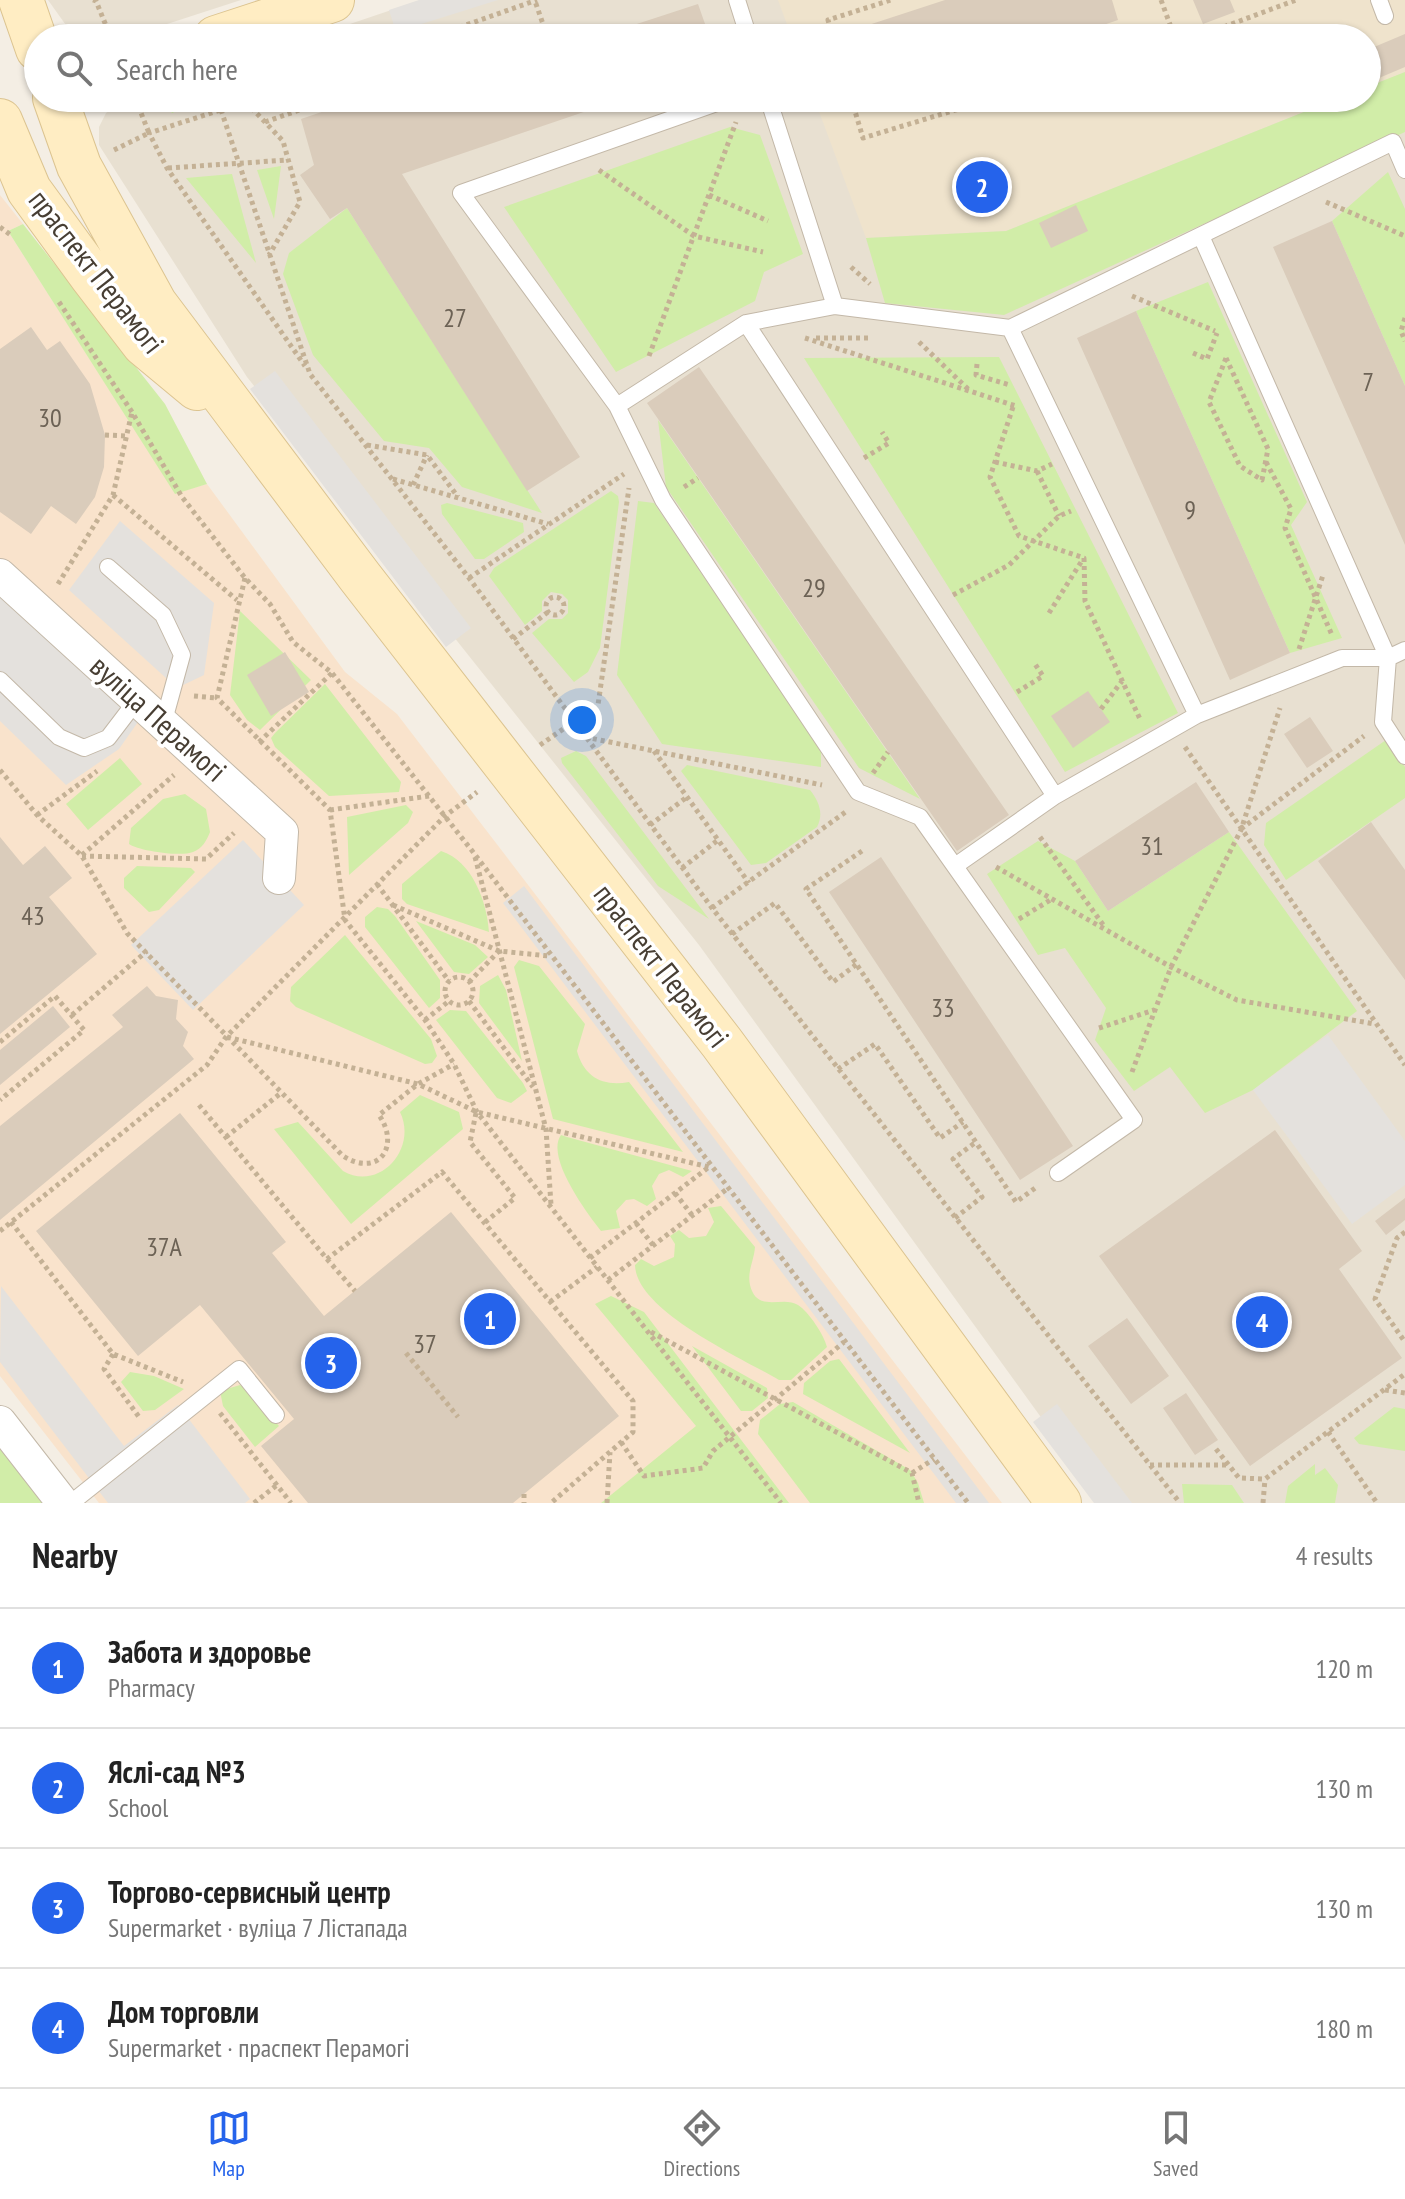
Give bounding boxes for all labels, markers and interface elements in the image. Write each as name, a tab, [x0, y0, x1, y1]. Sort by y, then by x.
search box	[24, 24, 1381, 112]
icon: search	[52, 46, 96, 90]
text: Search here	[116, 49, 238, 88]
pin: 2	[956, 157, 1008, 217]
street label: праспект Перамогі	[21, 181, 173, 361]
house number: 27	[443, 301, 467, 334]
house number: 7	[1362, 365, 1374, 398]
house number: 30	[38, 401, 62, 434]
house number: 9	[1184, 493, 1196, 526]
house number: 29	[802, 571, 826, 604]
street label: вуліца Перамогі	[83, 646, 235, 789]
your location	[562, 700, 602, 740]
house number: 31	[1140, 829, 1164, 862]
street label: праспект Перамогі	[586, 875, 738, 1055]
house number: 43	[21, 899, 45, 932]
house number: 33	[931, 991, 955, 1024]
house number: 37А	[146, 1230, 183, 1263]
pin: 1	[464, 1289, 516, 1349]
pin: 4	[1236, 1292, 1288, 1352]
house number: 37	[413, 1327, 437, 1360]
pin: 3	[305, 1333, 357, 1393]
text: Nearby	[32, 1533, 117, 1577]
text: 4 results	[1296, 1539, 1373, 1572]
text: Забота и здоровье	[108, 1632, 311, 1671]
text: 1	[52, 1652, 64, 1685]
text: 120 m	[1315, 1652, 1373, 1685]
text: Pharmacy	[108, 1671, 195, 1704]
text: Яслі-сад №3	[108, 1752, 246, 1791]
text: 2	[52, 1772, 64, 1805]
text: 130 m	[1315, 1772, 1373, 1805]
text: School	[108, 1791, 168, 1824]
text: Торгово-сервисный центр	[108, 1872, 391, 1911]
text: 3	[52, 1892, 64, 1925]
text: 130 m	[1315, 1892, 1373, 1925]
text: Supermarket · вуліца 7 Лістапада	[108, 1911, 408, 1944]
text: Дом торговли	[108, 1992, 259, 2031]
text: 4	[52, 2012, 64, 2045]
text: 180 m	[1315, 2012, 1373, 2045]
text: Supermarket · праспект Перамогі	[108, 2031, 410, 2064]
tab: Map	[207, 2106, 251, 2182]
tab: Directions	[664, 2106, 740, 2182]
tab: Saved	[1153, 2106, 1198, 2182]

